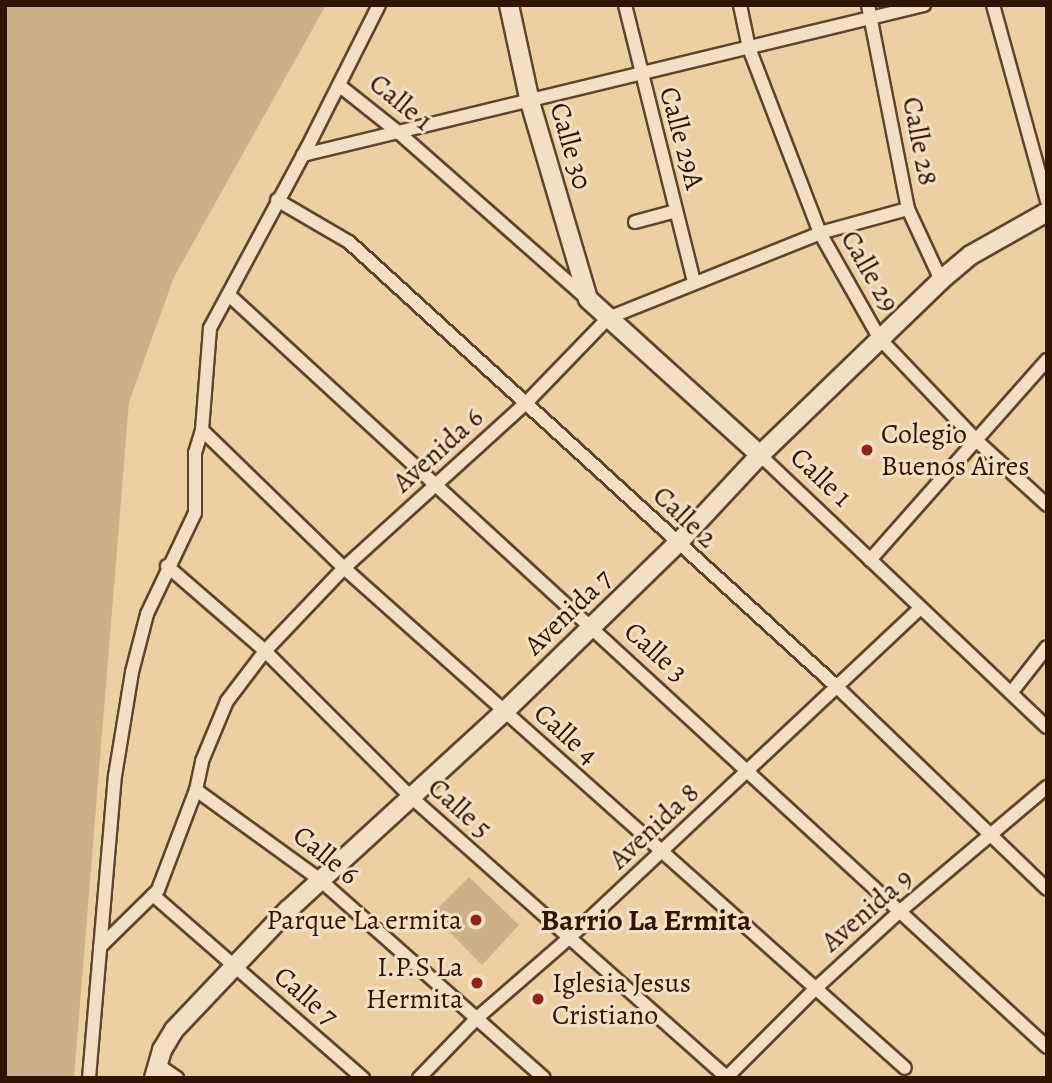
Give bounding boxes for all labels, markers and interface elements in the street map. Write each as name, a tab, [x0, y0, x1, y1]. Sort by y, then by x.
street label: Calle 1	[362, 66, 440, 138]
street label: Calle 29A	[652, 83, 712, 193]
street label: Calle 28	[895, 94, 945, 188]
street label: Calle 30	[543, 99, 599, 193]
street label: Calle 29	[833, 224, 907, 318]
street label: Avenida 6	[386, 401, 490, 499]
place label: Colegio Buenos Aires	[881, 417, 1029, 483]
street label: Calle 1	[783, 440, 859, 514]
marker: Colegio Buenos Aires	[859, 442, 875, 458]
street label: Calle 2	[646, 479, 724, 555]
street label: Avenida 7	[517, 562, 619, 662]
street label: Calle 3	[617, 615, 695, 689]
street label: Calle 4	[527, 696, 605, 772]
street label: Calle 5	[421, 771, 499, 845]
street label: Avenida 8	[602, 776, 706, 876]
street label: Calle 6	[286, 818, 366, 892]
street label: Avenida 9	[814, 861, 920, 959]
district label: Barrio La Ermita	[541, 902, 751, 938]
place label: Parque La ermita	[266, 903, 462, 937]
marker: Parque La ermita	[468, 912, 484, 928]
place label: I.P.S La Hermita	[366, 950, 463, 1016]
street label: Calle 7	[267, 959, 345, 1033]
place label: Iglesia Jesus Cristiano	[552, 966, 691, 1032]
marker: I.P.S La Hermita	[469, 975, 485, 991]
marker: Iglesia Jesus Cristiano	[530, 991, 546, 1007]

